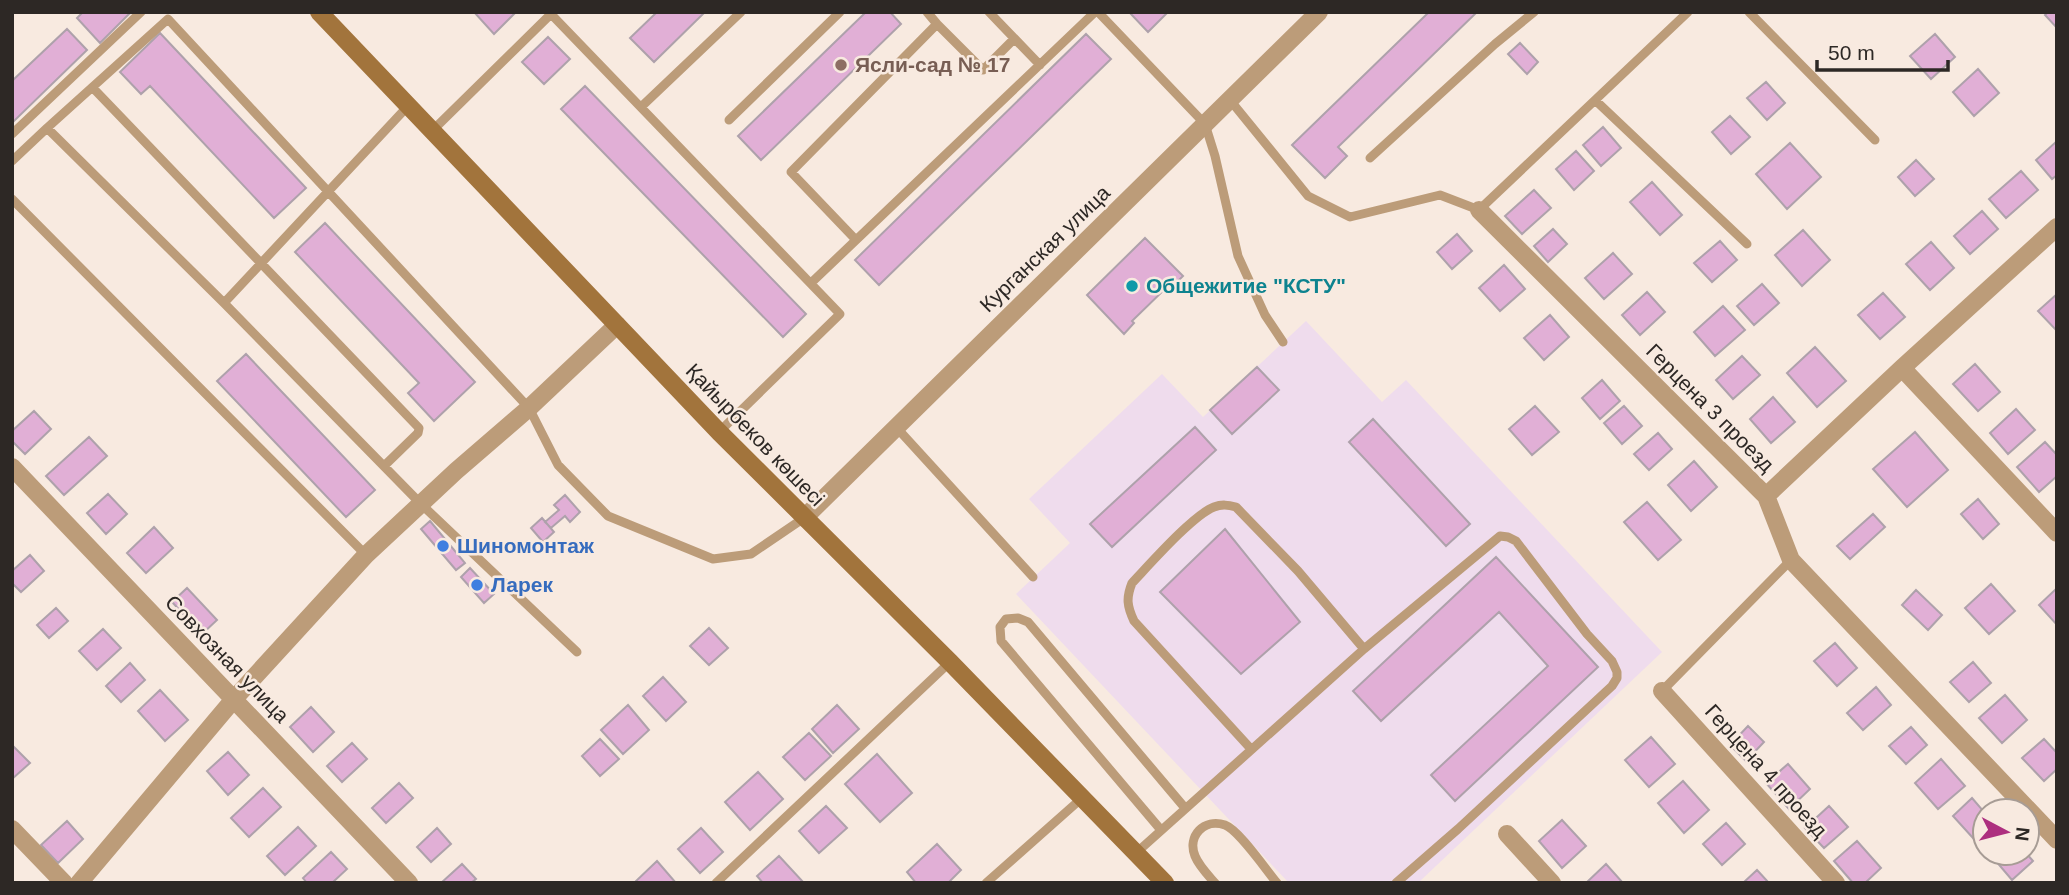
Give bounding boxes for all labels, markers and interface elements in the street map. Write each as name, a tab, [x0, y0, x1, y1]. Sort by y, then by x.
scale bar	[1817, 28, 1948, 72]
text: 50 m	[1828, 41, 1875, 64]
place label: Ясли-сад № 17	[855, 53, 1010, 76]
marker: Ясли-сад № 17	[833, 57, 849, 73]
street label: Курганская улица	[975, 181, 1115, 316]
place label: Общежитие "КСТУ"	[1146, 274, 1346, 297]
marker: Общежитие "КСТУ"	[1124, 278, 1140, 294]
street label: Герцена 3 проезд	[1642, 339, 1779, 476]
street label: Қайырбеков көшесі	[682, 359, 829, 510]
place label: Шиномонтаж	[457, 534, 595, 557]
marker: Шиномонтаж	[435, 538, 451, 554]
place label: Ларек	[491, 573, 553, 596]
marker: Ларек	[469, 577, 485, 593]
street label: Совхозная улица	[161, 590, 294, 727]
street label: Герцена 4 проезд	[1701, 700, 1832, 842]
north arrow	[1971, 797, 2041, 867]
text: N	[2011, 826, 2034, 842]

